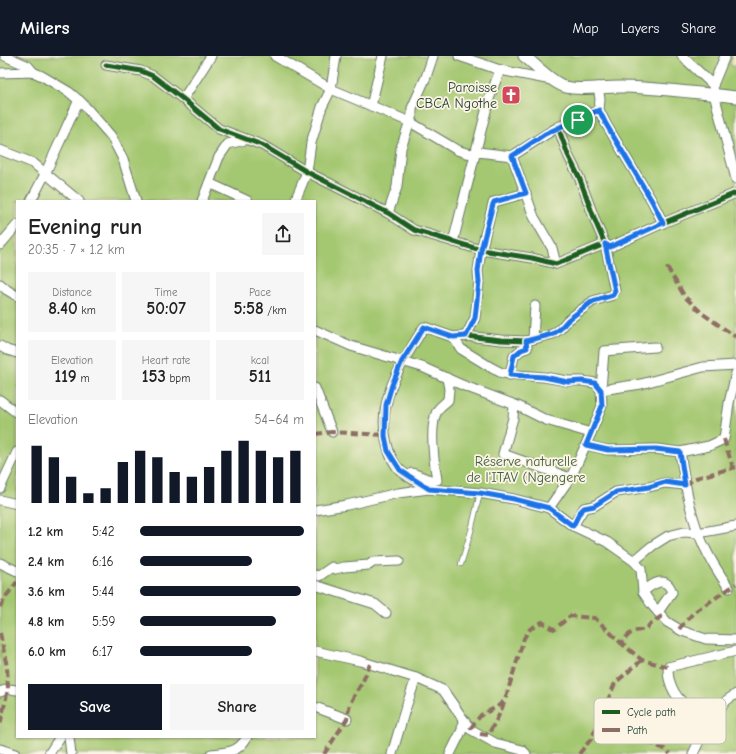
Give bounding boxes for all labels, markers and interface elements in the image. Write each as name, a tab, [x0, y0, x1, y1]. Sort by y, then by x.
text: Milers	[20, 17, 69, 39]
text: Map	[572, 20, 599, 37]
text: Layers	[621, 20, 659, 37]
text: Share	[681, 20, 716, 37]
place label: Paroisse CBCA Ngothe	[416, 79, 497, 112]
church icon: Paroisse CBCA Ngothe	[500, 84, 522, 106]
pin	[561, 103, 595, 137]
icon: arrive	[567, 109, 589, 131]
button: share	[262, 213, 304, 255]
text: Evening run	[28, 214, 142, 240]
text: 20:35 · 7 × 1.2 km	[28, 242, 125, 257]
text: Distance	[52, 286, 92, 299]
text: Time	[155, 286, 177, 299]
text: Pace	[249, 286, 271, 299]
text: 8.40	[48, 299, 78, 318]
text: 50:07	[146, 299, 186, 318]
text: 5:58	[233, 299, 264, 318]
text: km	[78, 304, 96, 317]
text: /km	[264, 304, 287, 317]
text: Elevation	[51, 354, 93, 367]
text: Heart rate	[142, 354, 190, 367]
text: kcal	[251, 354, 269, 367]
text: 119	[54, 367, 77, 386]
text: 153	[142, 367, 166, 386]
text: 511	[249, 367, 271, 386]
text: m	[77, 372, 90, 385]
text: bpm	[166, 372, 190, 385]
text: Elevation	[28, 412, 78, 427]
text: 54–64 m	[254, 412, 304, 427]
park label: Réserve naturelle de l'ITAV (Ngengere	[466, 453, 586, 486]
text: 1.2 km	[28, 524, 63, 539]
text: 5:42	[92, 524, 115, 539]
text: 2.4 km	[28, 554, 64, 569]
text: 6:16	[92, 554, 114, 569]
text: 3.6 km	[28, 584, 65, 599]
text: 5:44	[92, 584, 114, 599]
text: 4.8 km	[28, 614, 64, 629]
text: 5:59	[92, 614, 115, 629]
text: 6.0 km	[28, 644, 66, 659]
text: 6:17	[92, 644, 113, 659]
button: Save	[28, 684, 162, 730]
button: Share	[170, 684, 304, 730]
legend	[594, 698, 726, 744]
text: Cycle path	[627, 706, 676, 719]
text: Path	[627, 724, 648, 737]

